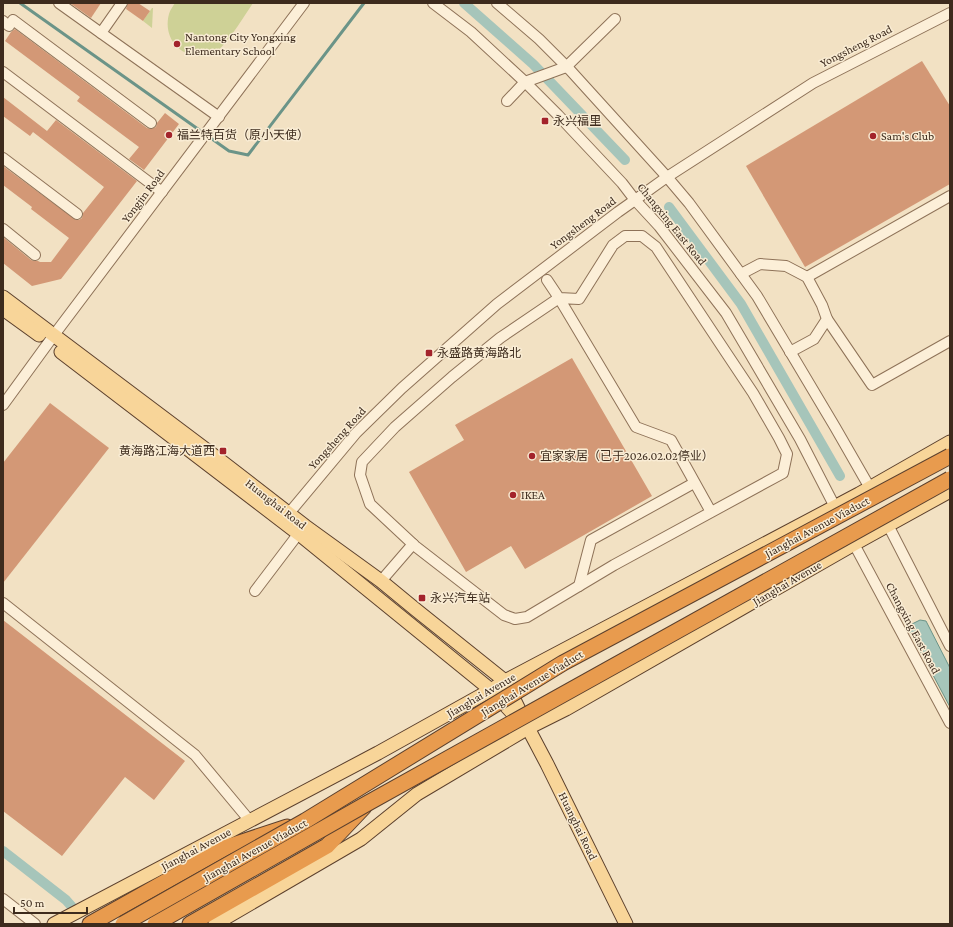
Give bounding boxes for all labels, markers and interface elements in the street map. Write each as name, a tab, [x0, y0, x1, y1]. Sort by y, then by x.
street label: Yongsheng Road	[818, 22, 895, 70]
place label: Nantong City Yongxing Elementary School	[185, 30, 296, 58]
marker: Nantong City Yongxing Elementary School	[172, 39, 182, 49]
place label: 永兴福里	[553, 114, 601, 128]
marker: 永兴福里	[540, 116, 550, 126]
place label: 福兰特百货（原小天使）	[177, 128, 309, 142]
place label: Sam's Club	[881, 129, 934, 143]
marker: 福兰特百货（原小天使）	[164, 130, 174, 140]
marker: Sam's Club	[868, 131, 878, 141]
street label: Yongjin Road	[118, 166, 168, 225]
street label: Changxing East Road	[635, 180, 710, 269]
street label: Yongsheng Road	[547, 193, 619, 252]
place label: 永盛路黄海路北	[437, 346, 521, 360]
marker: 永盛路黄海路北	[424, 348, 434, 358]
street label: Yongsheng Road	[305, 403, 369, 472]
place label: 黄海路江海大道西	[119, 444, 215, 458]
marker: 黄海路江海大道西	[218, 446, 228, 456]
place label: 宜家家居（已于2026.02.02停业）	[540, 449, 714, 463]
marker: 宜家家居（已于2026.02.02停业）	[527, 451, 537, 461]
street label: Huanghai Road	[243, 476, 310, 533]
place label: IKEA	[521, 488, 545, 502]
marker: IKEA	[508, 490, 518, 500]
street label: Jianghai Avenue Viaduct	[761, 493, 873, 561]
street label: Jianghai Avenue	[749, 558, 824, 609]
street label: Changxing East Road	[883, 580, 943, 677]
place label: 永兴汽车站	[430, 591, 490, 605]
marker: 永兴汽车站	[417, 593, 427, 603]
street label: Jianghai Avenue Viaduct	[478, 647, 586, 719]
street label: Jianghai Avenue	[444, 669, 518, 721]
street label: Huanghai Road	[556, 790, 601, 863]
street label: Jianghai Avenue Viaduct	[200, 815, 310, 885]
street label: Jianghai Avenue	[158, 825, 233, 874]
scale bar	[14, 889, 87, 915]
text: 50 m	[20, 896, 45, 910]

